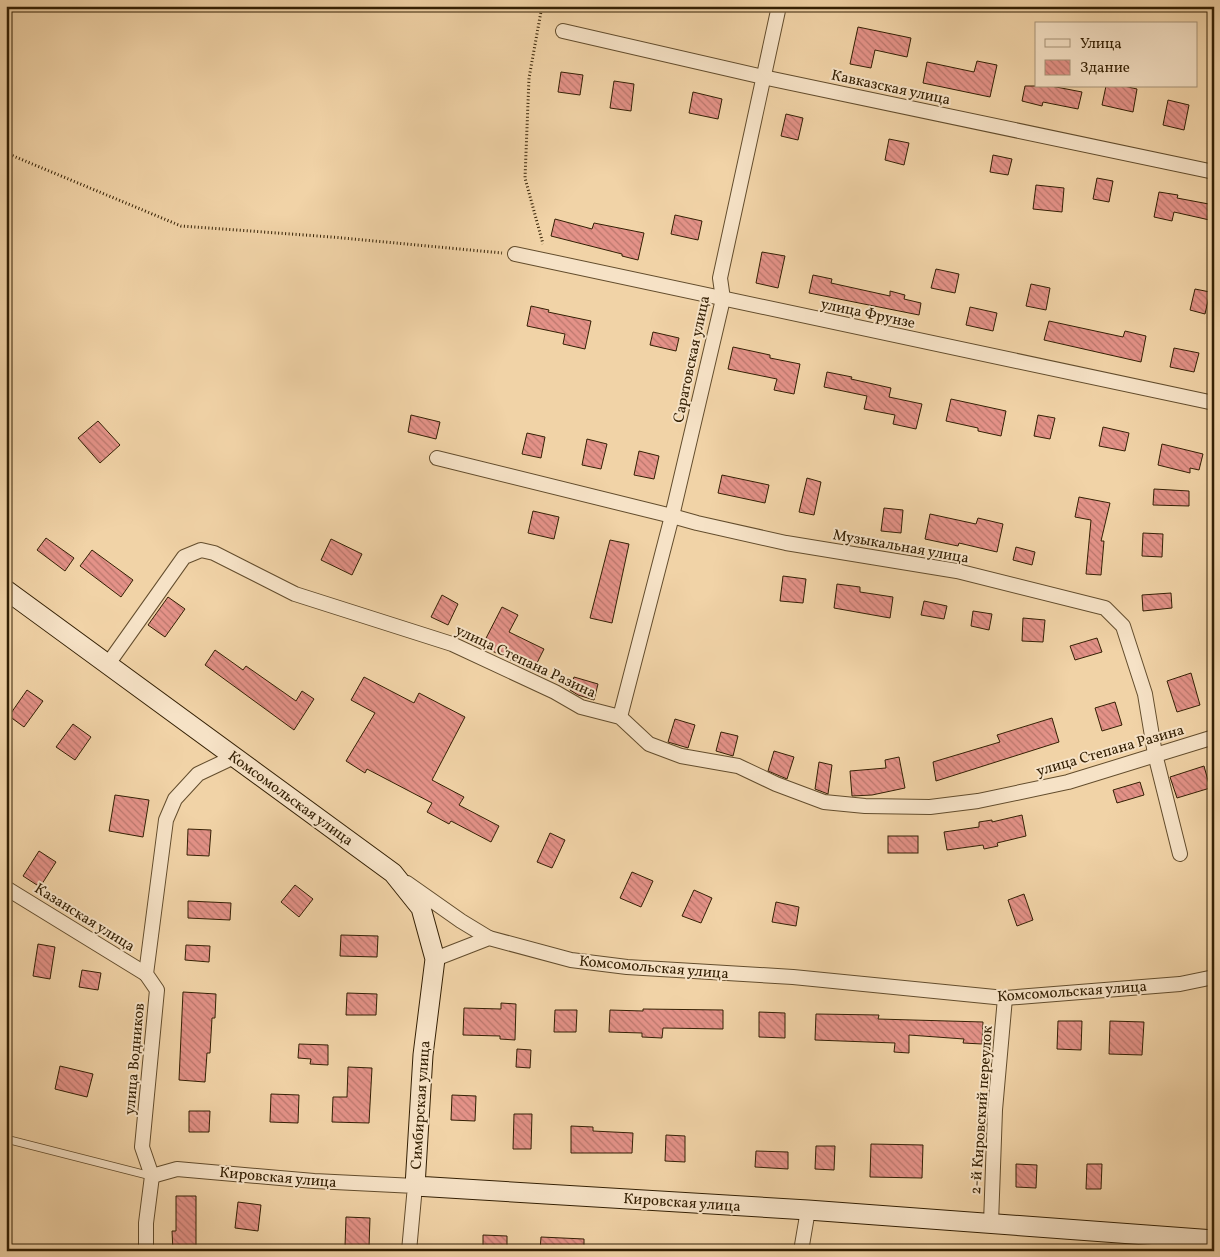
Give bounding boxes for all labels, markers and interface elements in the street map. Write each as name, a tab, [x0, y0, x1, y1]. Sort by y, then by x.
legend	[1035, 22, 1198, 88]
text: Улица	[1080, 34, 1122, 55]
text: Здание	[1080, 58, 1130, 79]
street label: Кавказская улица	[829, 66, 952, 111]
street label: Саратовская улица	[669, 294, 716, 425]
street label: улица Фрунзе	[818, 294, 917, 335]
street label: Музыкальная улица	[831, 525, 971, 570]
street label: улица Степана Разина	[452, 621, 599, 704]
street label: улица Степана Разина	[1034, 720, 1187, 783]
street label: Комсомольская улица	[223, 747, 357, 852]
street label: Казанская улица	[30, 879, 139, 958]
street label: Комсомольская улица	[578, 951, 730, 985]
street label: Комсомольская улица	[997, 977, 1148, 1008]
street label: улица Водников	[120, 1002, 151, 1116]
street label: 2-й Кировский переулок	[966, 1025, 999, 1195]
street label: Симбирская улица	[407, 1040, 436, 1170]
street label: Кировская улица	[218, 1163, 337, 1194]
street label: Кировская улица	[622, 1189, 741, 1218]

